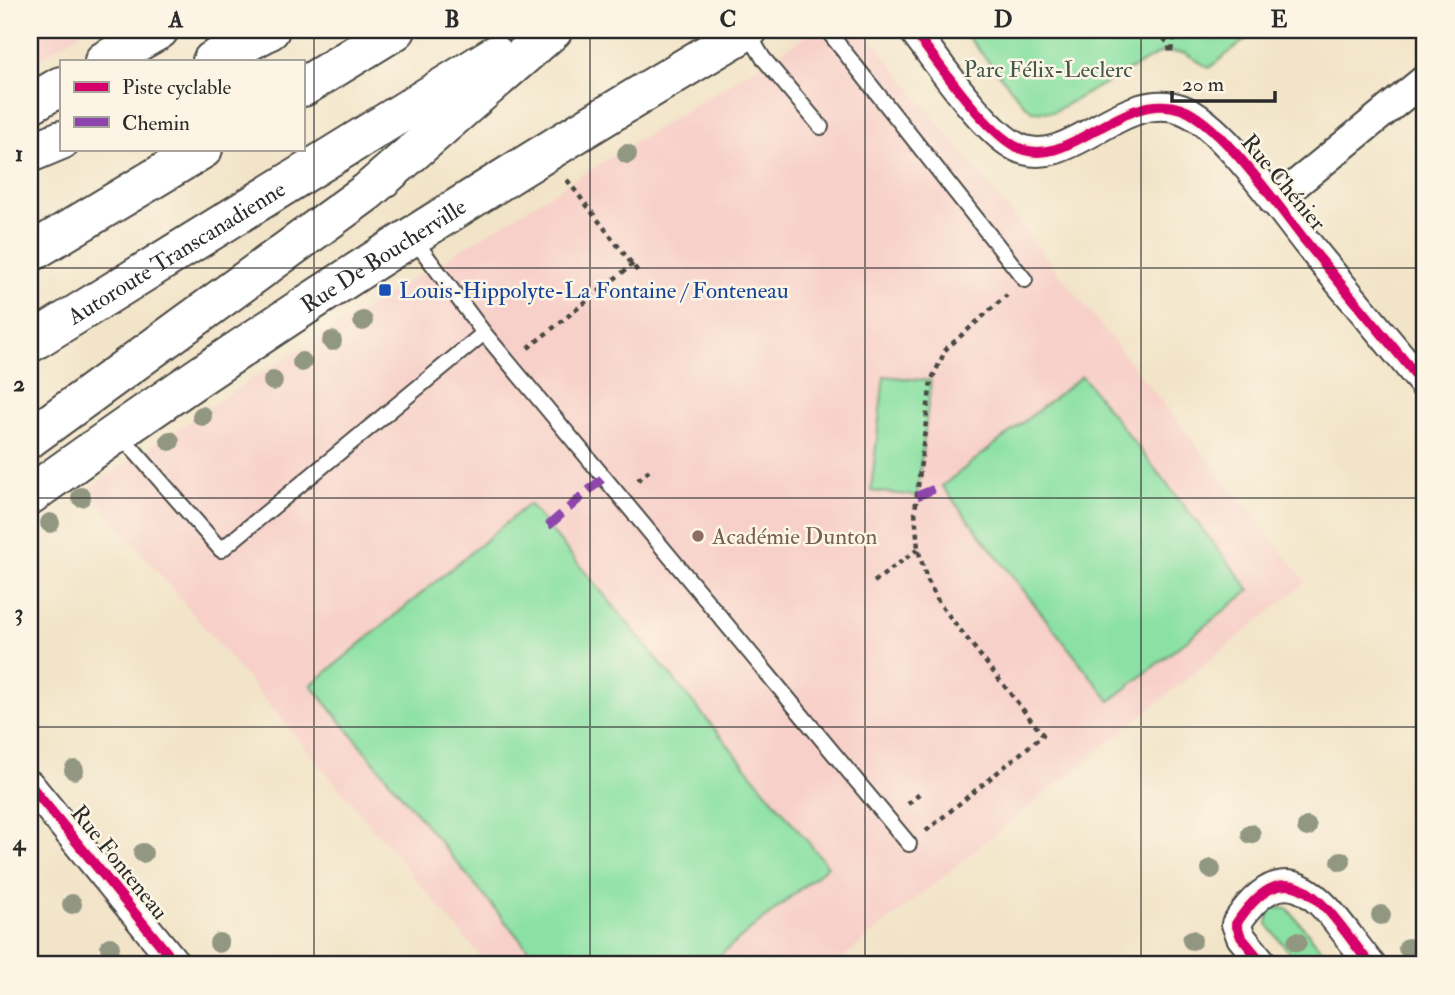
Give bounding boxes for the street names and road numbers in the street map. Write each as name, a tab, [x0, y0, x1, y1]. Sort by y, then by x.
street label: Rue Chénier	[1235, 128, 1333, 237]
street label: Autoroute Transcanadienne	[61, 174, 291, 332]
street label: Rue De Boucherville	[295, 192, 472, 320]
street label: Rue Fonteneau	[65, 799, 175, 926]

